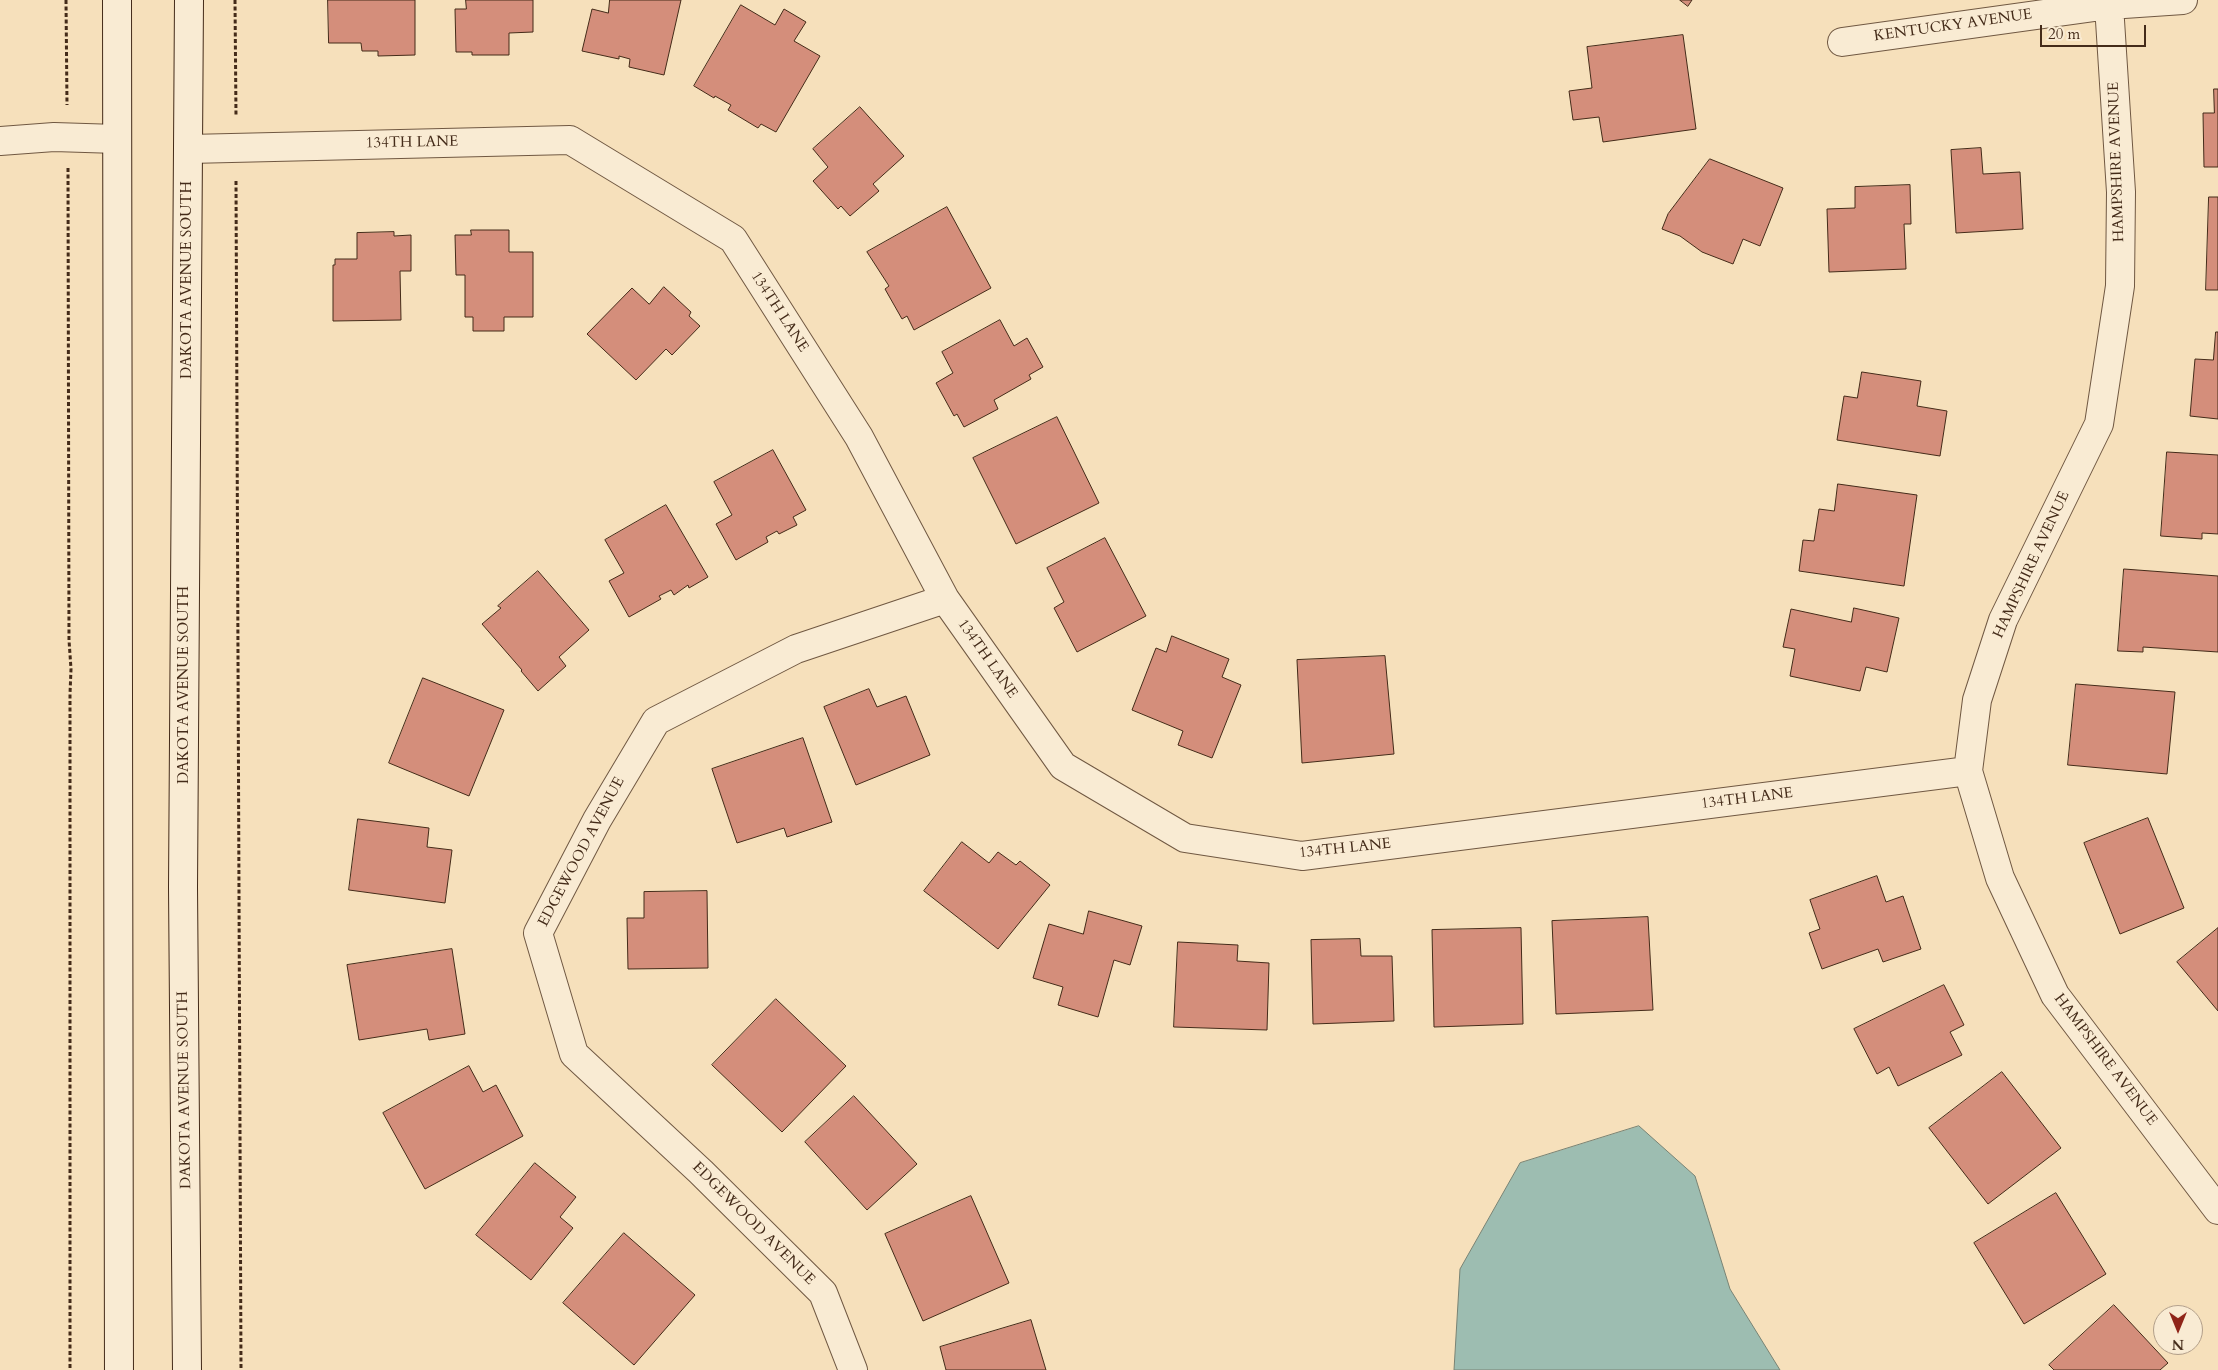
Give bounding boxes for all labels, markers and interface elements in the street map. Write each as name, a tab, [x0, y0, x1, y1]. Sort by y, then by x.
street label: KENTUCKY AVENUE	[1873, 6, 2033, 46]
scale bar	[2043, 15, 2149, 47]
text: 20 m	[2048, 24, 2080, 44]
street label: HAMPSHIRE AVENUE	[2105, 82, 2129, 242]
street label: 134TH LANE	[366, 133, 458, 153]
street label: DAKOTA AVENUE SOUTH	[179, 181, 197, 379]
street label: 134TH LANE	[746, 268, 812, 356]
street label: HAMPSHIRE AVENUE	[1990, 489, 2074, 641]
street label: DAKOTA AVENUE SOUTH	[176, 586, 194, 784]
street label: 134TH LANE	[953, 616, 1021, 702]
street label: EDGEWOOD AVENUE	[535, 774, 629, 930]
street label: 134TH LANE	[1700, 784, 1794, 814]
street label: 134TH LANE	[1298, 835, 1392, 863]
street label: DAKOTA AVENUE SOUTH	[174, 991, 196, 1189]
street label: HAMPSHIRE AVENUE	[2050, 991, 2160, 1129]
street label: EDGEWOOD AVENUE	[688, 1159, 818, 1289]
north arrow	[2153, 1305, 2203, 1355]
text: N	[2172, 1335, 2184, 1354]

